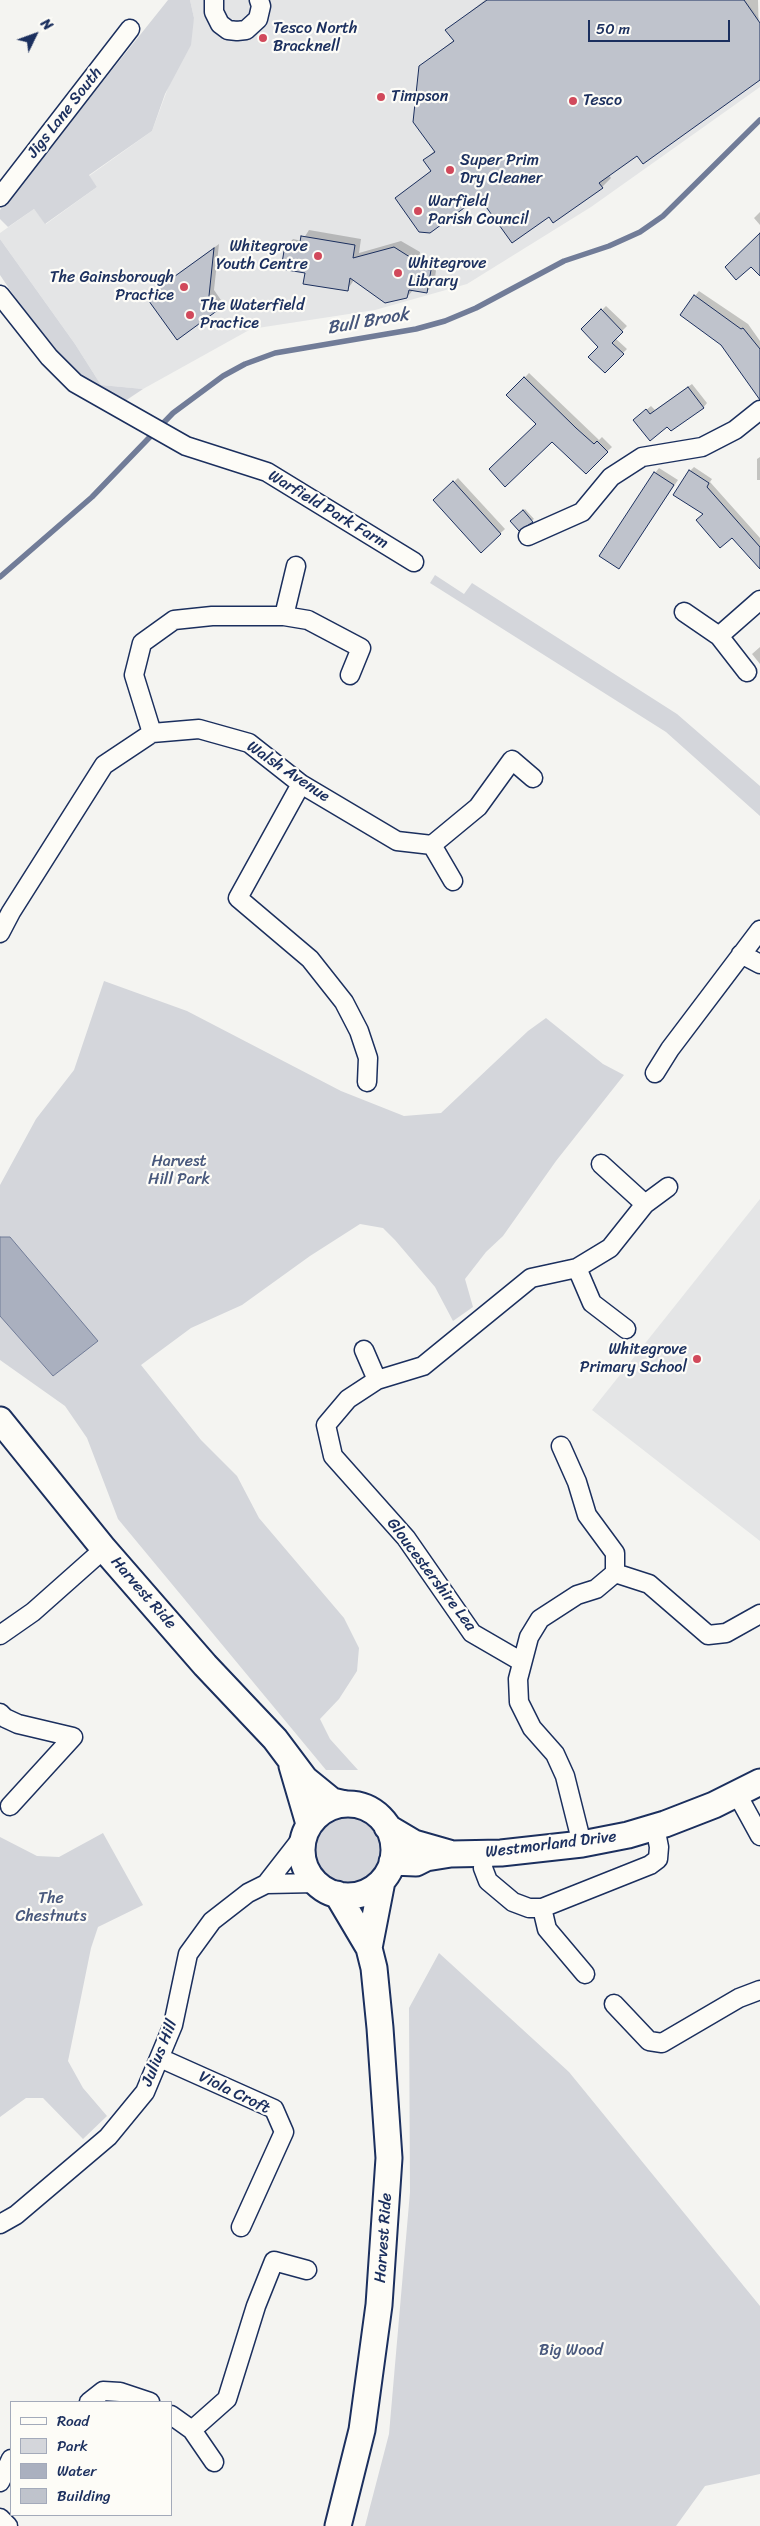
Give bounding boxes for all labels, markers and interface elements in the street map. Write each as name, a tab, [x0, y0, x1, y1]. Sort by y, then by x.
north arrow	[10, 10, 60, 60]
scale bar	[590, 10, 732, 42]
text: N	[34, 13, 59, 37]
text: 50 m	[596, 16, 630, 42]
place label: Tesco North Bracknell	[273, 19, 357, 57]
marker: Tesco North Bracknell	[257, 32, 269, 44]
street label: Jigs Lane South	[24, 64, 106, 162]
place label: Timpson	[391, 87, 448, 107]
marker: Timpson	[375, 91, 387, 103]
place label: Tesco	[583, 91, 622, 111]
marker: Tesco	[567, 95, 579, 107]
place label: Super Prim Dry Cleaner	[460, 151, 542, 189]
marker: Super Prim Dry Cleaner	[444, 164, 456, 176]
place label: Warfield Parish Council	[428, 192, 529, 230]
marker: Warfield Parish Council	[412, 205, 424, 217]
place label: Whitegrove Youth Centre	[216, 237, 308, 275]
marker: Whitegrove Youth Centre	[312, 250, 324, 262]
place label: Whitegrove Library	[408, 254, 487, 292]
marker: Whitegrove Library	[392, 267, 404, 279]
place label: The Gainsborough Practice	[50, 268, 174, 306]
marker: The Gainsborough Practice	[178, 281, 190, 293]
place label: The Waterfield Practice	[200, 296, 304, 334]
water label: Bull Brook	[325, 304, 411, 340]
marker: The Waterfield Practice	[184, 309, 196, 321]
street label: Warfield Park Farm	[264, 467, 392, 553]
street label: Walsh Avenue	[243, 737, 333, 807]
park label: Harvest Hill Park	[148, 1152, 210, 1190]
place label: Whitegrove Primary School	[580, 1340, 687, 1378]
marker: Whitegrove Primary School	[691, 1353, 703, 1365]
street label: Gloucestershire Lea	[382, 1515, 480, 1635]
street label: Harvest Ride	[106, 1553, 180, 1633]
street label: Westmorland Drive	[484, 1827, 618, 1863]
park label: The Chestnuts	[15, 1889, 87, 1927]
street label: Julius Hill	[138, 2017, 182, 2089]
street label: Viola Croft	[195, 2068, 273, 2118]
street label: Harvest Ride	[371, 2192, 397, 2284]
park label: Big Wood	[539, 2341, 603, 2361]
legend	[10, 2401, 172, 2516]
text: Road	[57, 2408, 89, 2434]
text: Park	[57, 2433, 88, 2459]
text: Water	[57, 2458, 97, 2484]
text: Building	[57, 2483, 111, 2509]

